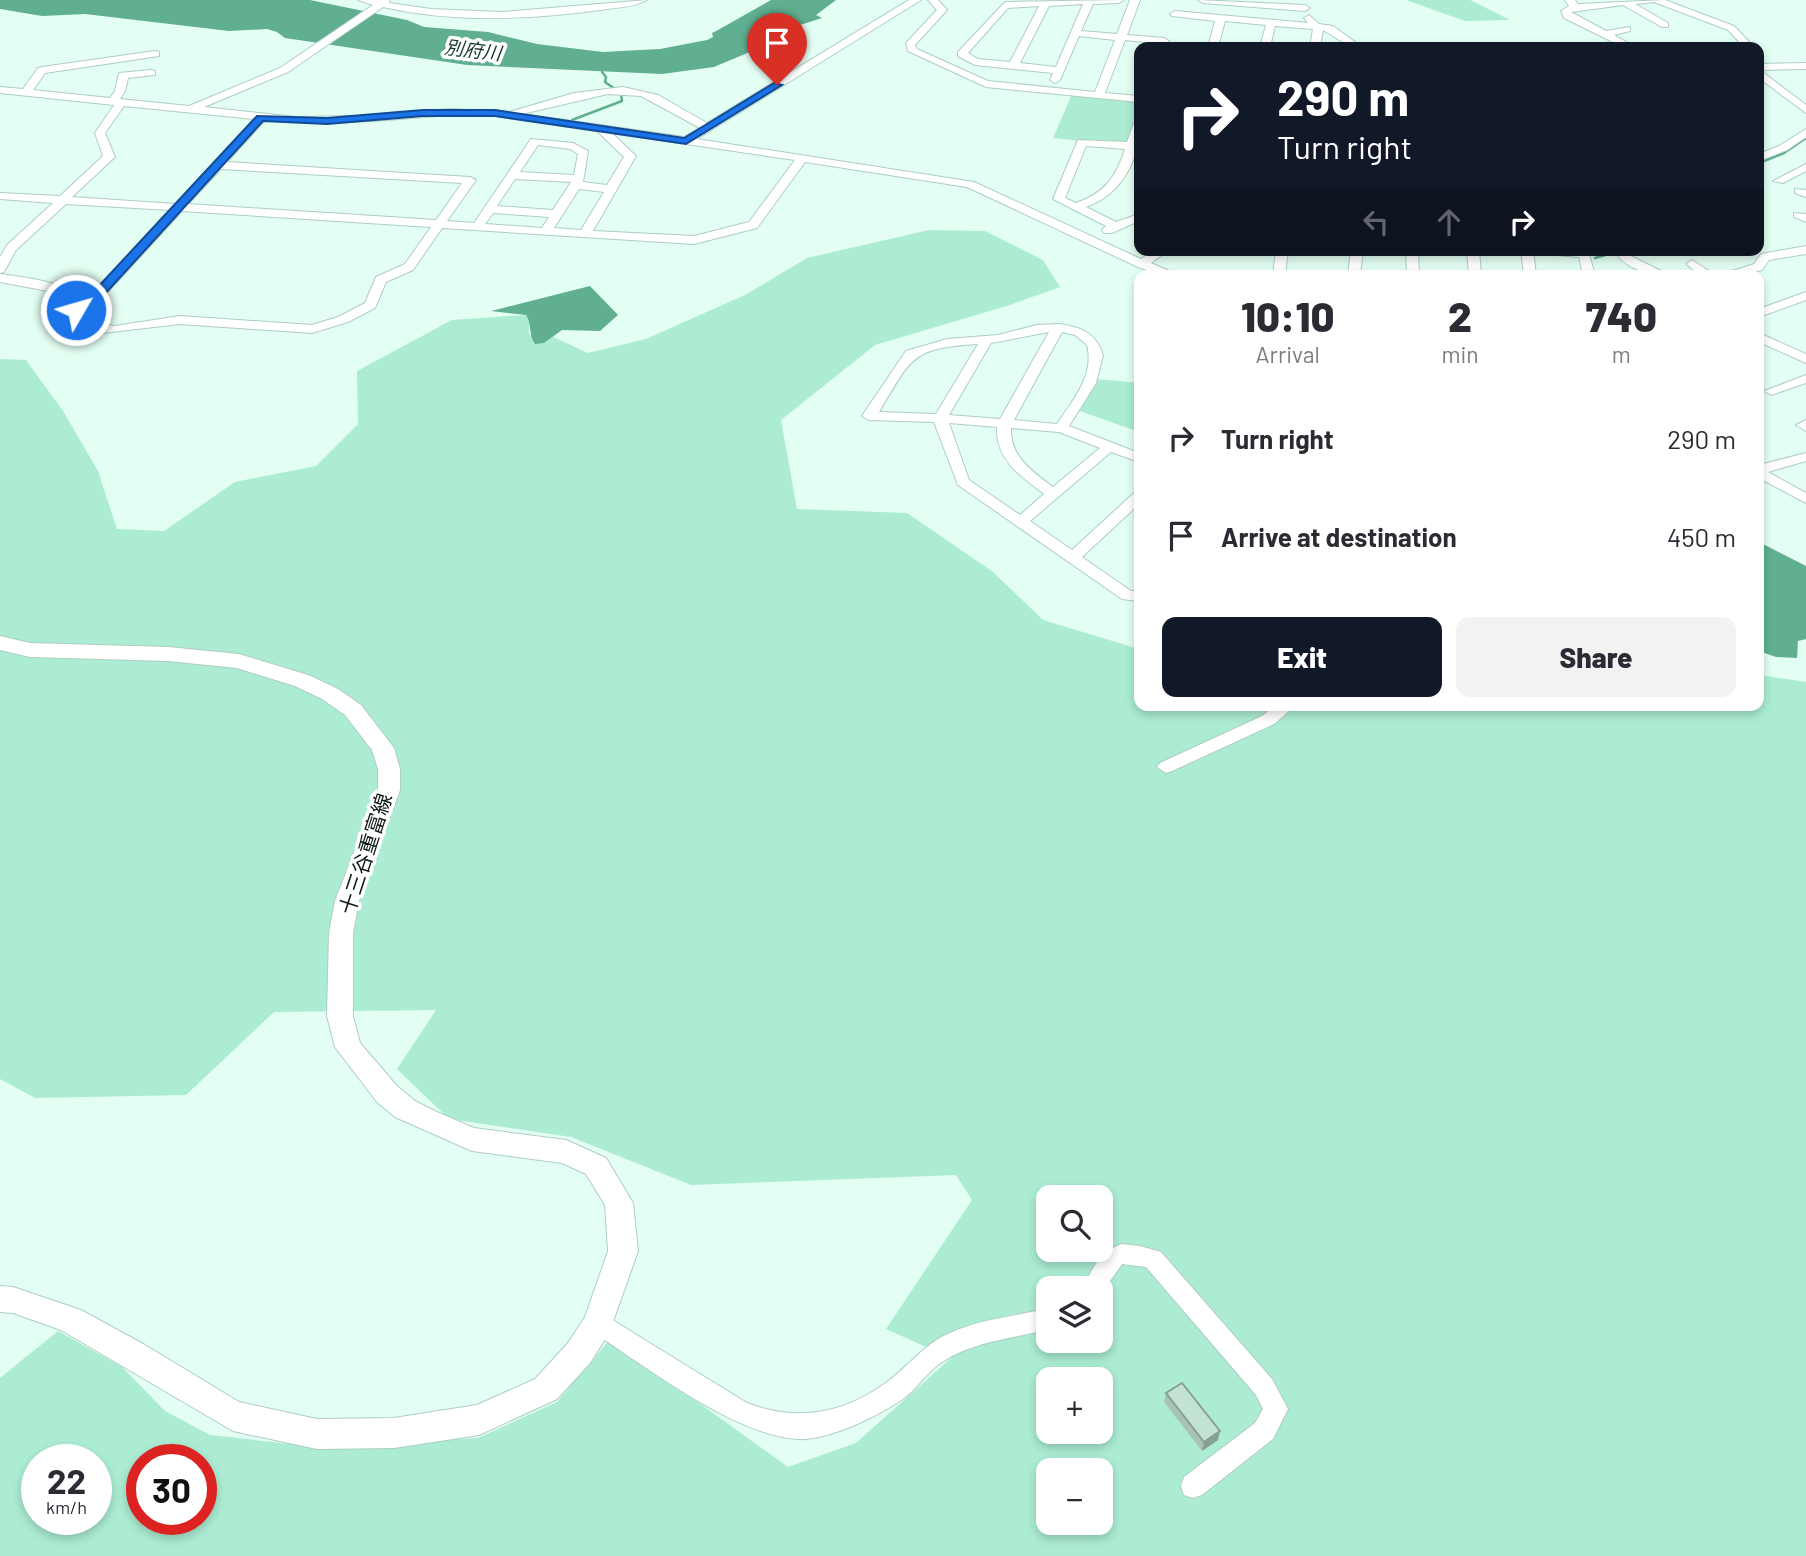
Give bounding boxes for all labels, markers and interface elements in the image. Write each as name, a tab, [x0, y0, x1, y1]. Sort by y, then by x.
pin	[747, 13, 807, 85]
icon: arrive	[758, 24, 796, 62]
water label: 別府川	[443, 35, 505, 65]
text: 290 m	[1277, 67, 1409, 126]
icon: right	[1162, 70, 1253, 161]
text: Turn right	[1277, 127, 1412, 165]
icon: left	[1357, 203, 1395, 241]
icon: ahead	[1430, 203, 1468, 241]
icon: right	[1503, 203, 1541, 241]
position arrow	[39, 273, 113, 347]
text: 10:10	[1241, 290, 1334, 340]
text: 2	[1448, 290, 1472, 340]
text: 740	[1586, 290, 1657, 340]
text: Arrival	[1256, 340, 1320, 368]
text: min	[1441, 340, 1479, 368]
text: m	[1612, 340, 1631, 368]
icon: right	[1162, 419, 1200, 457]
text: Turn right	[1221, 423, 1334, 454]
text: 290 m	[1667, 423, 1736, 454]
icon: arrive	[1162, 517, 1200, 555]
text: Arrive at destination	[1221, 521, 1457, 552]
text: 450 m	[1667, 521, 1736, 552]
button: Exit	[1162, 617, 1442, 697]
button: Share	[1456, 617, 1736, 697]
street label: 十三谷重富線	[333, 790, 396, 917]
map controls	[1036, 1185, 1113, 1535]
button: search	[1036, 1185, 1113, 1262]
button: layers	[1036, 1276, 1113, 1353]
button: +	[1036, 1367, 1113, 1444]
speed limit sign: 30	[126, 1444, 217, 1535]
button: −	[1036, 1458, 1113, 1535]
text: 22	[47, 1459, 86, 1501]
text: km/h	[46, 1496, 87, 1518]

